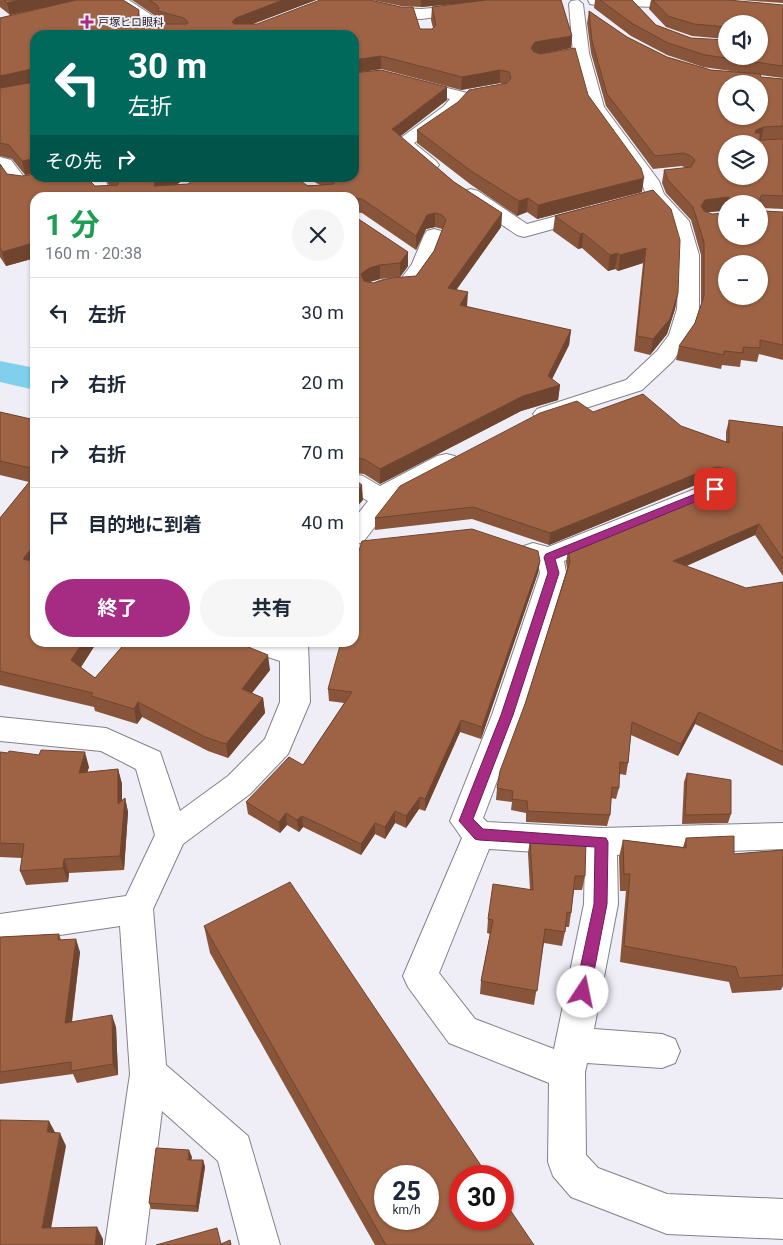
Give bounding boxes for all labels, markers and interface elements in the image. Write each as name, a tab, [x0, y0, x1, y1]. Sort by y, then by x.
marker: 戸塚ヒロ眼科	[80, 15, 94, 29]
map controls	[718, 15, 768, 305]
button: sound	[718, 15, 768, 65]
place label: 戸塚ヒロ眼科	[98, 16, 164, 29]
text: 30 m	[128, 46, 207, 87]
icon: left	[45, 50, 110, 115]
button: search	[718, 75, 768, 125]
text: 左折	[128, 94, 172, 119]
button: layers	[718, 135, 768, 185]
icon: right	[112, 145, 140, 173]
text: その先	[45, 150, 102, 173]
button: +	[718, 195, 768, 245]
text: 1 分	[45, 207, 100, 242]
button: close	[292, 209, 344, 261]
text: 160 m · 20:38	[45, 244, 142, 263]
button: −	[718, 255, 768, 305]
icon: left	[45, 299, 73, 327]
text: 30 m	[301, 301, 344, 324]
text: 左折	[88, 303, 126, 326]
icon: right	[45, 369, 73, 397]
text: 20 m	[301, 371, 344, 394]
text: 右折	[88, 373, 126, 396]
icon: right	[45, 439, 73, 467]
text: 70 m	[301, 441, 344, 464]
text: 右折	[88, 443, 126, 466]
pin	[694, 468, 736, 510]
icon: arrive	[701, 475, 729, 503]
icon: arrive	[45, 509, 73, 537]
text: 40 m	[301, 511, 344, 534]
text: 目的地に到着	[88, 513, 202, 536]
button: 終了	[45, 579, 190, 637]
button: 共有	[200, 579, 344, 637]
position arrow	[556, 965, 608, 1017]
speed limit sign: 30	[449, 1165, 514, 1230]
text: 25	[392, 1177, 421, 1206]
text: km/h	[392, 1203, 421, 1217]

